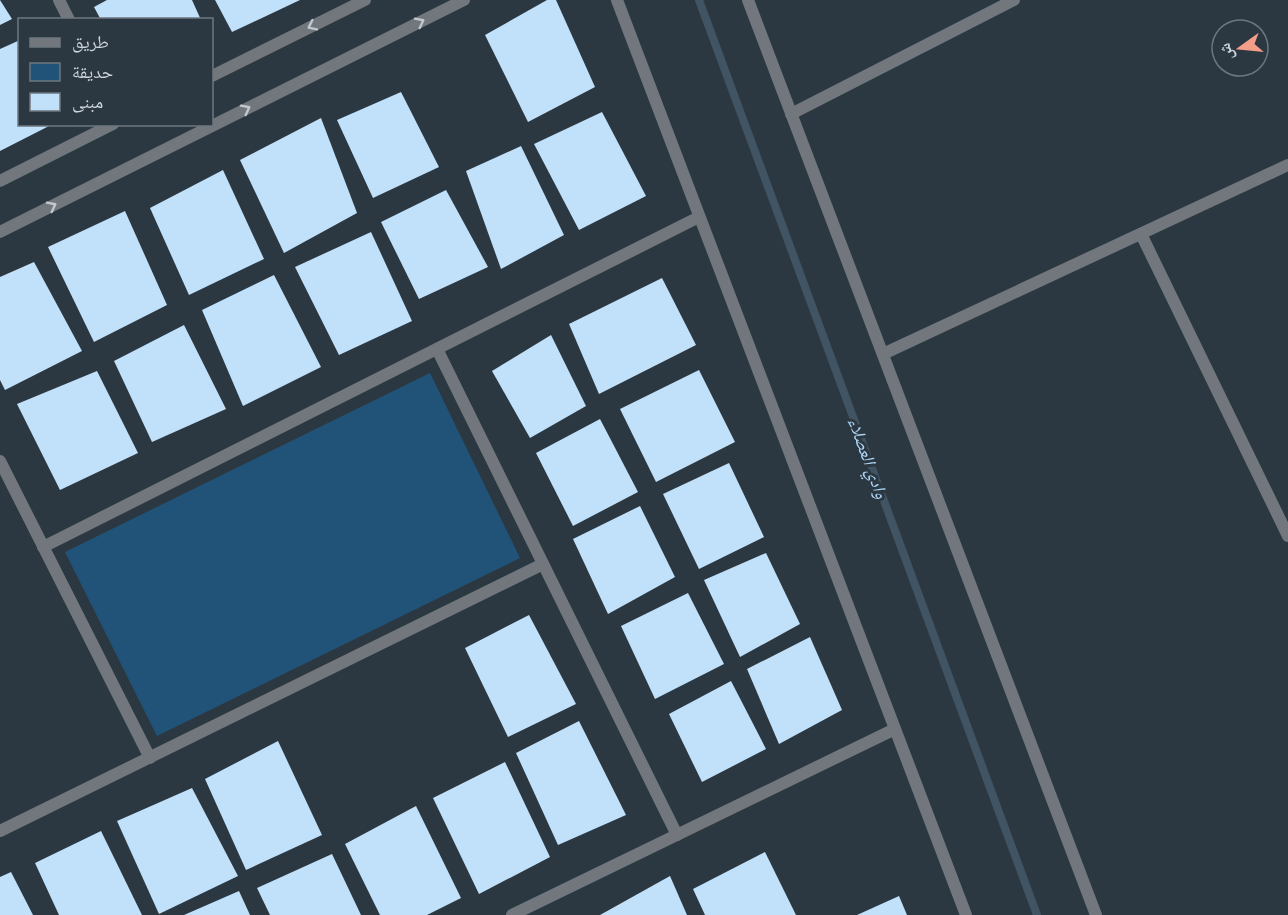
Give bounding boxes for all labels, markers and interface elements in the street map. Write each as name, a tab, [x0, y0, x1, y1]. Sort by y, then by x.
legend	[18, 18, 213, 126]
one-way arrow	[414, 18, 424, 29]
north arrow	[1210, 18, 1270, 78]
one-way arrow	[308, 19, 319, 30]
text: طريق	[72, 30, 109, 54]
text: ش	[1214, 41, 1238, 63]
text: حديقة	[72, 60, 113, 84]
text: مبنى	[72, 90, 103, 114]
one-way arrow	[239, 105, 250, 116]
one-way arrow	[46, 201, 57, 213]
water label: وادي العصلاء	[840, 414, 894, 503]

